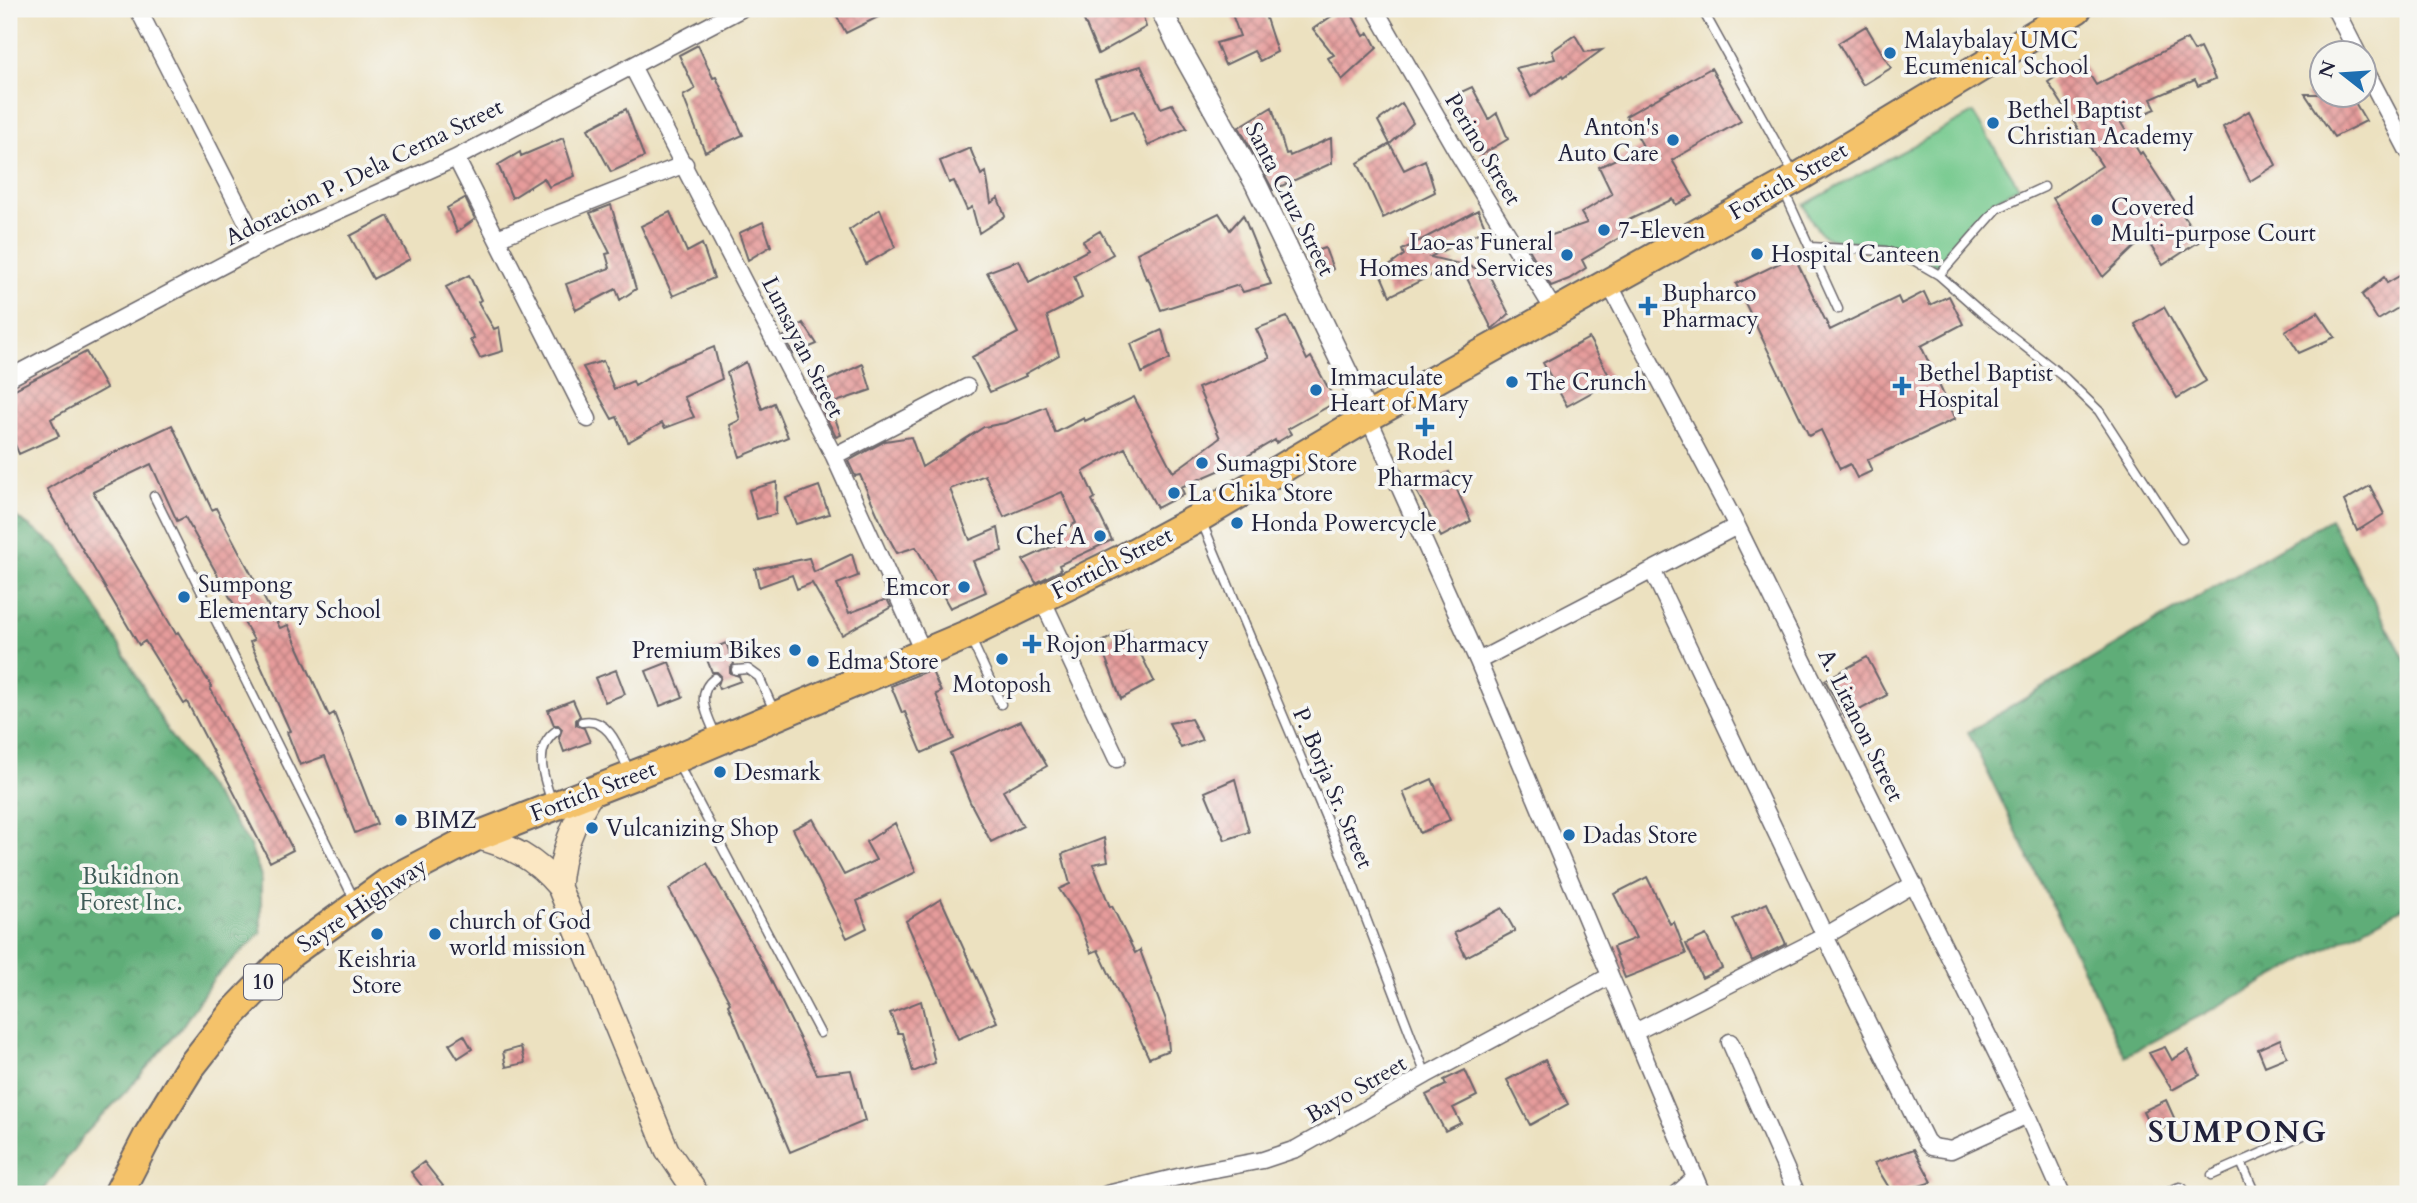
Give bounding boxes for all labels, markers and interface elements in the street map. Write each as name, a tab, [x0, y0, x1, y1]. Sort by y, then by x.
place label: Malaybalay UMC Ecumenical School	[1904, 25, 2089, 82]
north arrow	[2308, 38, 2378, 108]
marker: Malaybalay UMC Ecumenical School	[1882, 45, 1898, 61]
text: N	[2313, 57, 2343, 81]
street label: Perino Street	[1437, 87, 1529, 211]
street label: Adoracion P. Dela Cerna Street	[220, 91, 508, 253]
place label: Bethel Baptist Christian Academy	[2007, 95, 2194, 152]
place label: Anton's Auto Care	[1558, 112, 1659, 169]
marker: Bethel Baptist Christian Academy	[1985, 115, 2001, 131]
street label: Santa Cruz Street	[1238, 117, 1342, 281]
marker: Anton's Auto Care	[1665, 132, 1681, 148]
street label: Fortich Street	[1723, 135, 1853, 227]
place label: Covered Multi-purpose Court	[2111, 192, 2316, 249]
marker: Covered Multi-purpose Court	[2089, 212, 2105, 228]
place label: 7-Eleven	[1618, 215, 1706, 246]
marker: 7-Eleven	[1596, 222, 1612, 238]
place label: Lao-as Funeral Homes and Services	[1359, 227, 1553, 284]
place label: Hospital Canteen	[1771, 239, 1940, 270]
marker: Hospital Canteen	[1749, 246, 1765, 262]
marker: Lao-as Funeral Homes and Services	[1559, 247, 1575, 263]
street label: Lunsayan Street	[754, 271, 852, 423]
place label: Bupharco Pharmacy	[1662, 278, 1759, 335]
marker: Bupharco Pharmacy	[1640, 298, 1656, 314]
place label: Bethel Baptist Hospital	[1918, 358, 2053, 415]
place label: Immaculate Heart of Mary	[1330, 362, 1469, 419]
place label: The Crunch	[1526, 367, 1647, 398]
marker: The Crunch	[1504, 374, 1520, 390]
marker: Bethel Baptist Hospital	[1892, 376, 1912, 396]
marker: Immaculate Heart of Mary	[1308, 382, 1324, 398]
marker: Rodel Pharmacy	[1417, 419, 1433, 435]
place label: Rodel Pharmacy	[1377, 437, 1473, 494]
place label: Sumagpi Store	[1216, 448, 1357, 479]
marker: Sumagpi Store	[1194, 455, 1210, 471]
place label: La Chika Store	[1188, 478, 1333, 509]
marker: La Chika Store	[1166, 485, 1182, 501]
place label: Honda Powercycle	[1251, 508, 1437, 539]
marker: Honda Powercycle	[1229, 515, 1245, 531]
street label: Fortich Street	[1046, 519, 1178, 607]
place label: Chef A	[1016, 521, 1087, 552]
marker: Chef A	[1092, 528, 1108, 544]
place label: Sumpong Elementary School	[198, 569, 381, 626]
place label: Emcor	[885, 572, 951, 603]
marker: Emcor	[956, 579, 972, 595]
marker: Sumpong Elementary School	[176, 589, 192, 605]
place label: Rojon Pharmacy	[1046, 629, 1209, 660]
place label: Premium Bikes	[632, 635, 781, 666]
marker: Rojon Pharmacy	[1024, 636, 1040, 652]
marker: Premium Bikes	[787, 642, 803, 658]
street label: A. Litanon Street	[1811, 644, 1911, 806]
place label: Edma Store	[827, 646, 939, 677]
marker: Motoposh	[994, 651, 1010, 667]
marker: Edma Store	[805, 653, 821, 669]
place label: Motoposh	[953, 669, 1052, 700]
street label: P. Borja Sr. Street	[1285, 703, 1381, 873]
street label: Fortich Street	[526, 753, 660, 829]
place label: Desmark	[734, 757, 822, 788]
marker: Desmark	[712, 764, 728, 780]
place label: BIMZ	[415, 805, 477, 836]
marker: BIMZ	[393, 812, 409, 828]
place label: Vulcanizing Shop	[606, 813, 779, 844]
marker: Vulcanizing Shop	[584, 820, 600, 836]
place label: Dadas Store	[1583, 820, 1698, 851]
marker: Dadas Store	[1561, 827, 1577, 843]
street label: Sayre Highway	[291, 850, 433, 960]
park label: Bukidnon Forest Inc.	[80, 861, 182, 918]
place label: church of God world mission	[449, 906, 592, 963]
marker: Keishria Store	[369, 926, 385, 942]
marker: church of God world mission	[427, 926, 443, 942]
place label: Keishria Store	[337, 944, 417, 1001]
road number: 10	[244, 964, 282, 1000]
street label: Bayo Street	[1300, 1048, 1412, 1130]
district label: SUMPONG	[2148, 1112, 2328, 1153]

